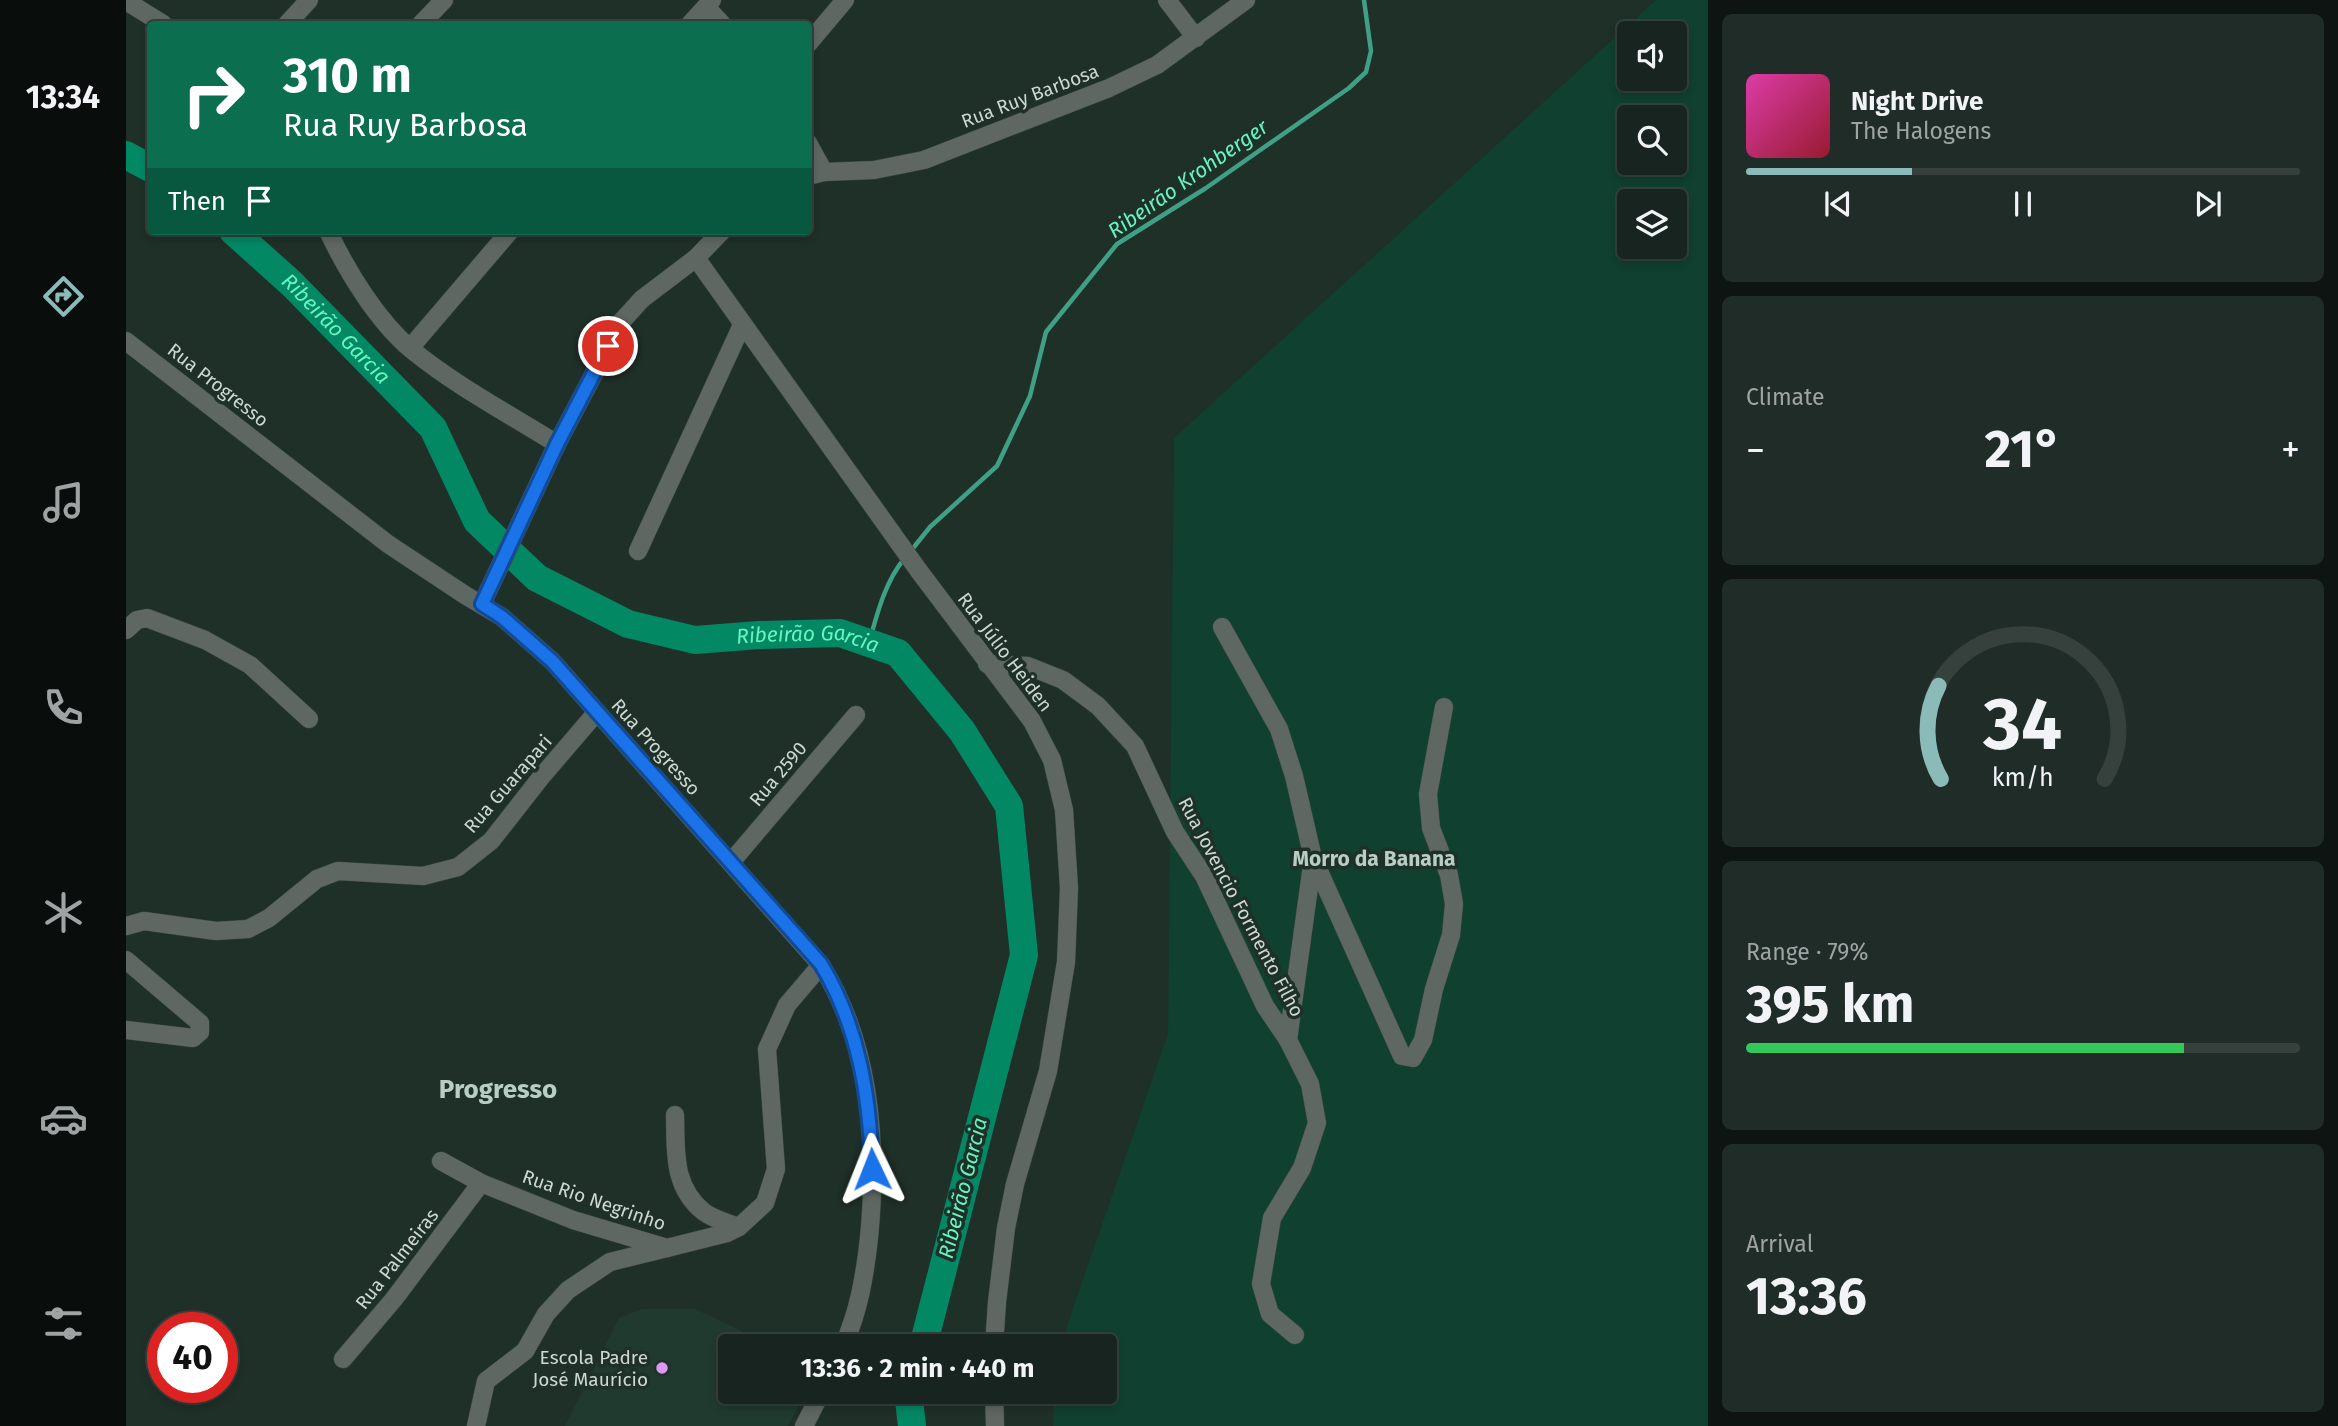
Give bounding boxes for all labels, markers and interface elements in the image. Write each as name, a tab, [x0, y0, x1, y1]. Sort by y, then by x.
map controls	[1617, 21, 1687, 259]
button: sound	[1617, 21, 1687, 91]
text: 310 m	[283, 46, 412, 105]
icon: right	[168, 49, 259, 140]
street label: Rua Ruy Barbosa	[958, 59, 1102, 133]
text: 13:34	[26, 78, 100, 116]
text: Night Drive	[1851, 86, 1983, 117]
button: search	[1617, 105, 1687, 175]
text: Rua Ruy Barbosa	[283, 106, 528, 144]
water label: Ribeirão Krohberger	[1103, 113, 1274, 244]
text: The Halogens	[1851, 117, 1991, 145]
icon: arrive	[240, 182, 278, 220]
icon: previous	[1819, 185, 1857, 223]
icon: pause	[2004, 185, 2042, 223]
icon: next	[2189, 185, 2227, 223]
text: Then	[168, 186, 226, 217]
button: layers	[1617, 189, 1687, 259]
water label: Ribeirão Garcia	[276, 268, 396, 389]
icon: directions	[39, 272, 88, 321]
pin	[578, 316, 638, 376]
icon: arrive	[589, 327, 627, 365]
street label: Rua Progresso	[163, 338, 273, 432]
text: Climate	[1746, 383, 1825, 411]
text: 21°	[1985, 418, 2062, 481]
text: −	[1746, 427, 1765, 473]
text: +	[2281, 427, 2300, 473]
icon: music	[39, 478, 88, 527]
street label: Rua Júlio Heiden	[953, 588, 1057, 716]
water label: Ribeirão Garcia	[735, 620, 883, 659]
text: 34	[1983, 681, 2062, 768]
icon: phone	[39, 683, 88, 732]
street label: Rua Progresso	[607, 694, 705, 800]
street label: Rua Guarapari	[459, 730, 557, 838]
street label: Rua 2590	[744, 737, 812, 811]
text: km/h	[1992, 763, 2054, 793]
street label: Rua Jovencio Formento Filho	[1173, 793, 1309, 1021]
district label: Morro da Banana	[1292, 846, 1456, 872]
icon: climate	[39, 888, 88, 937]
text: Range · 79%	[1746, 938, 1868, 966]
text: 395 km	[1746, 973, 1914, 1036]
district label: Progresso	[439, 1074, 557, 1105]
icon: car	[39, 1094, 88, 1143]
water label: Ribeirão Garcia	[933, 1115, 993, 1261]
position arrow	[835, 1132, 909, 1206]
street label: Rua Rio Negrinho	[519, 1165, 669, 1235]
street label: Rua Palmeiras	[351, 1204, 443, 1314]
text: Arrival	[1746, 1230, 1813, 1258]
text: 13:36	[1746, 1265, 1867, 1328]
icon: filters	[39, 1299, 88, 1348]
speed limit sign: 40	[147, 1312, 238, 1403]
place label: Escola Padre José Maurício	[532, 1346, 648, 1391]
text: 13:36 · 2 min · 440 m	[800, 1353, 1035, 1384]
marker: Escola Padre José Maurício	[654, 1360, 670, 1376]

